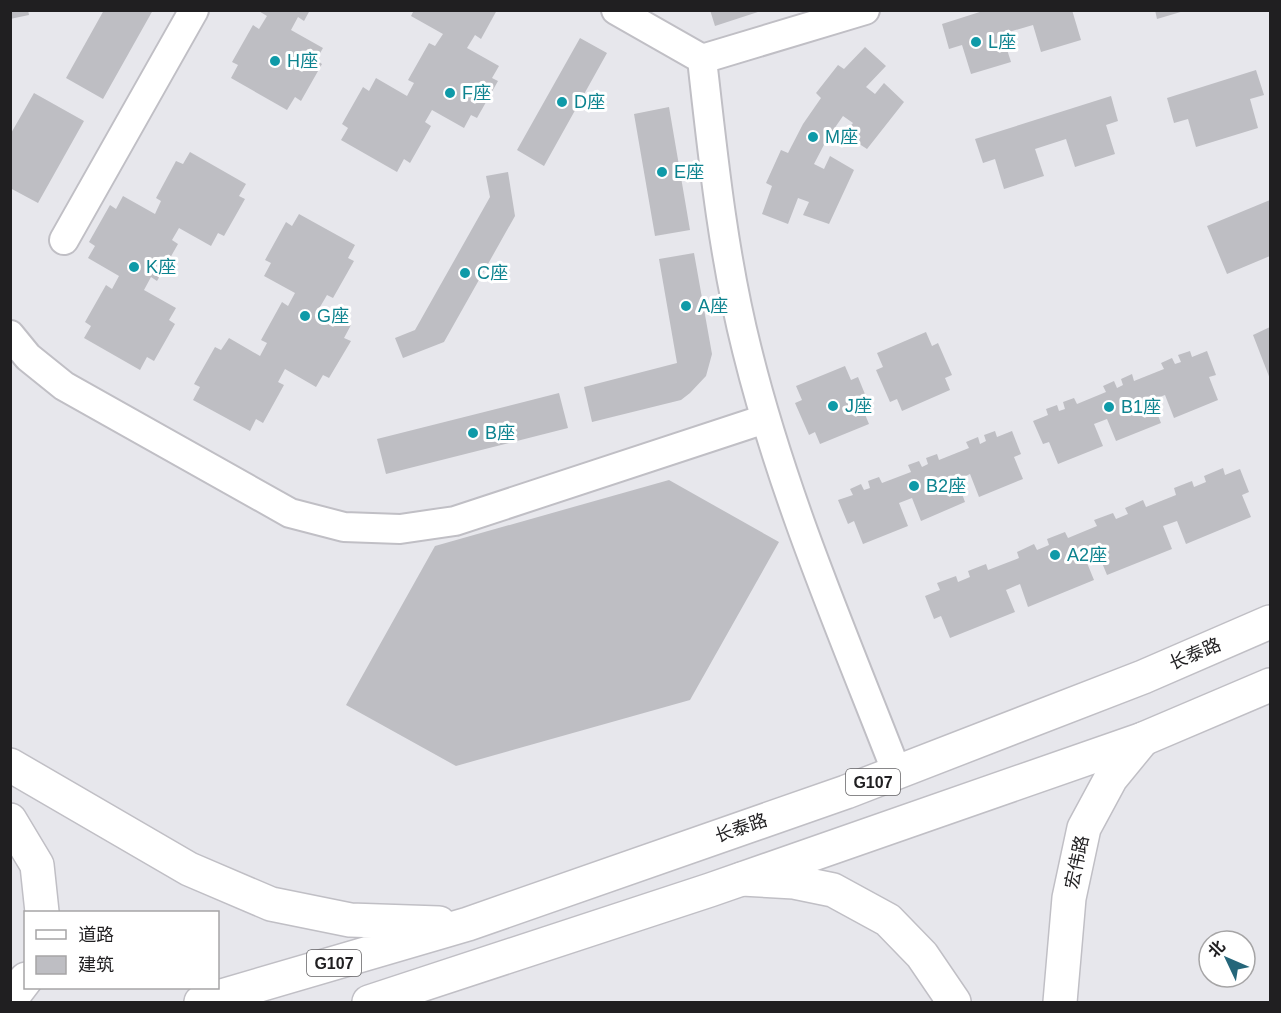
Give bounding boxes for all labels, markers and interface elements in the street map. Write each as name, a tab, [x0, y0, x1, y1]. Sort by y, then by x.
place label: L座	[988, 32, 1016, 52]
marker: L座	[969, 35, 983, 49]
place label: H座	[287, 51, 318, 71]
marker: H座	[268, 54, 282, 68]
place label: F座	[462, 83, 491, 103]
marker: F座	[443, 86, 457, 100]
place label: D座	[574, 92, 605, 112]
marker: D座	[555, 95, 569, 109]
place label: M座	[825, 127, 858, 147]
marker: M座	[806, 130, 820, 144]
place label: E座	[674, 162, 704, 182]
marker: E座	[655, 165, 669, 179]
place label: K座	[146, 257, 176, 277]
marker: K座	[127, 260, 141, 274]
place label: C座	[477, 263, 508, 283]
marker: C座	[458, 266, 472, 280]
place label: A座	[698, 296, 728, 316]
marker: A座	[679, 299, 693, 313]
place label: G座	[317, 306, 349, 326]
marker: G座	[298, 309, 312, 323]
place label: J座	[845, 396, 872, 416]
place label: B1座	[1121, 397, 1161, 417]
marker: J座	[826, 399, 840, 413]
marker: B1座	[1102, 400, 1116, 414]
place label: B座	[485, 423, 515, 443]
marker: B座	[466, 426, 480, 440]
place label: B2座	[926, 476, 966, 496]
marker: B2座	[907, 479, 921, 493]
place label: A2座	[1067, 545, 1107, 565]
marker: A2座	[1048, 548, 1062, 562]
street label: 长泰路	[1166, 634, 1224, 674]
road number: G107	[846, 769, 900, 795]
street label: 长泰路	[712, 810, 770, 846]
street label: 宏伟路	[1062, 834, 1092, 890]
legend	[24, 911, 219, 989]
text: 道路	[78, 925, 114, 945]
north arrow	[1197, 929, 1257, 989]
text: 北	[1205, 937, 1228, 961]
road number: G107	[307, 950, 361, 976]
text: 建筑	[78, 955, 114, 975]

